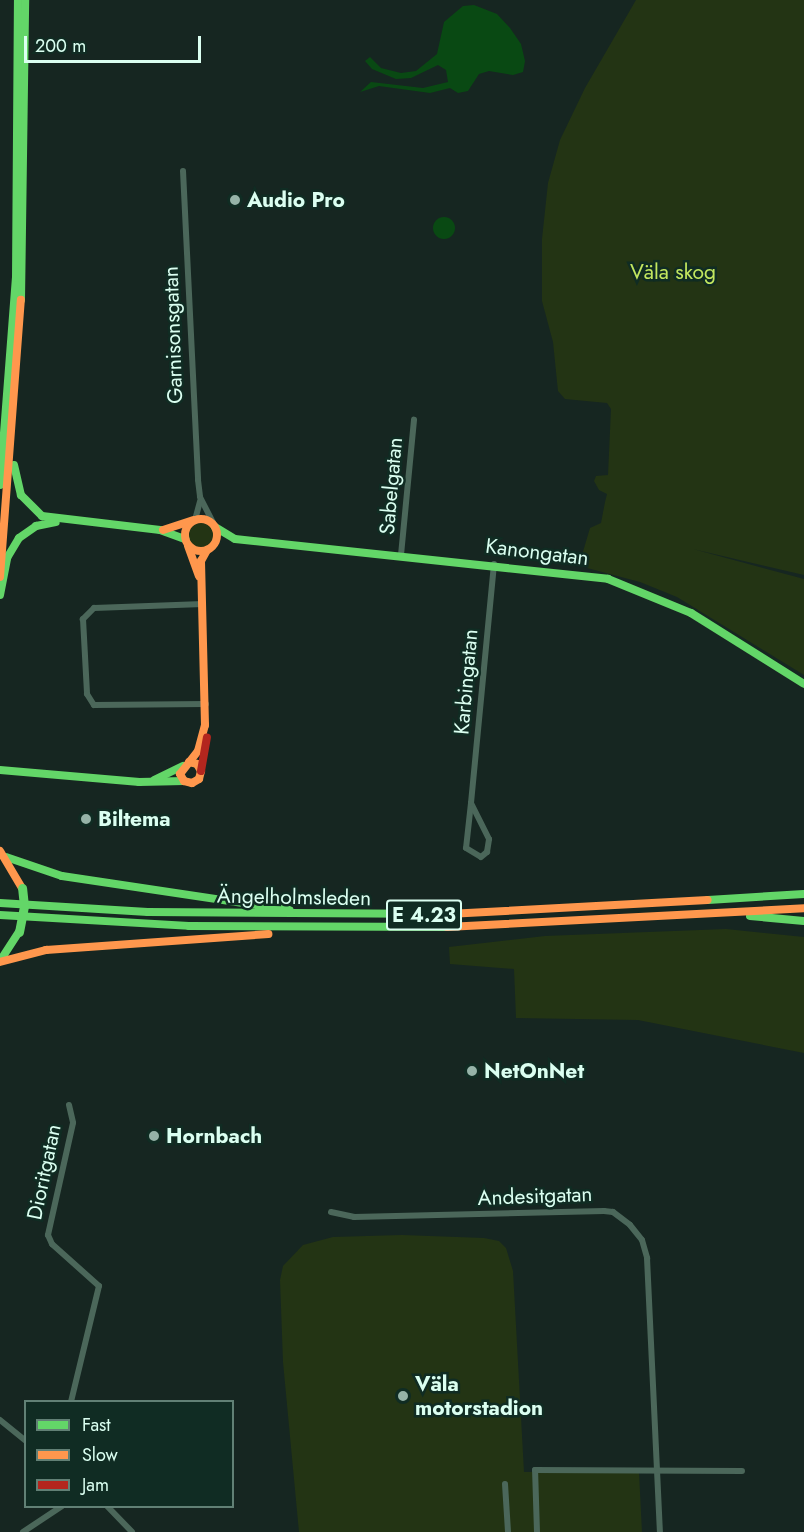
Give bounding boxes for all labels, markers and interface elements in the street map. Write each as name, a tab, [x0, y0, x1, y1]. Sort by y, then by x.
scale bar	[27, 24, 204, 62]
text: 200 m	[35, 33, 86, 59]
place label: Audio Pro	[247, 187, 345, 213]
marker: Audio Pro	[228, 193, 242, 207]
park label: Väla skog	[630, 259, 716, 285]
street label: Garnisonsgatan	[158, 266, 188, 404]
street label: Sabelgatan	[374, 436, 408, 536]
street label: Kanongatan	[484, 533, 590, 571]
street label: Karbingatan	[449, 628, 483, 736]
place label: Biltema	[98, 806, 171, 832]
marker: Biltema	[79, 812, 93, 826]
street label: Ängelholmsleden	[217, 883, 371, 911]
road number: E 4.23	[385, 898, 463, 932]
place label: NetOnNet	[484, 1058, 584, 1084]
marker: NetOnNet	[465, 1064, 479, 1078]
street label: Dioritgatan	[22, 1122, 66, 1222]
place label: Hornbach	[166, 1123, 262, 1149]
marker: Hornbach	[147, 1129, 161, 1143]
street label: Andesitgatan	[477, 1181, 593, 1211]
place label: Väla motorstadion	[415, 1371, 543, 1421]
marker: Väla motorstadion	[396, 1389, 410, 1403]
legend	[24, 1400, 234, 1508]
text: Fast	[82, 1412, 111, 1438]
text: Slow	[82, 1442, 118, 1468]
text: Jam	[82, 1472, 109, 1498]

